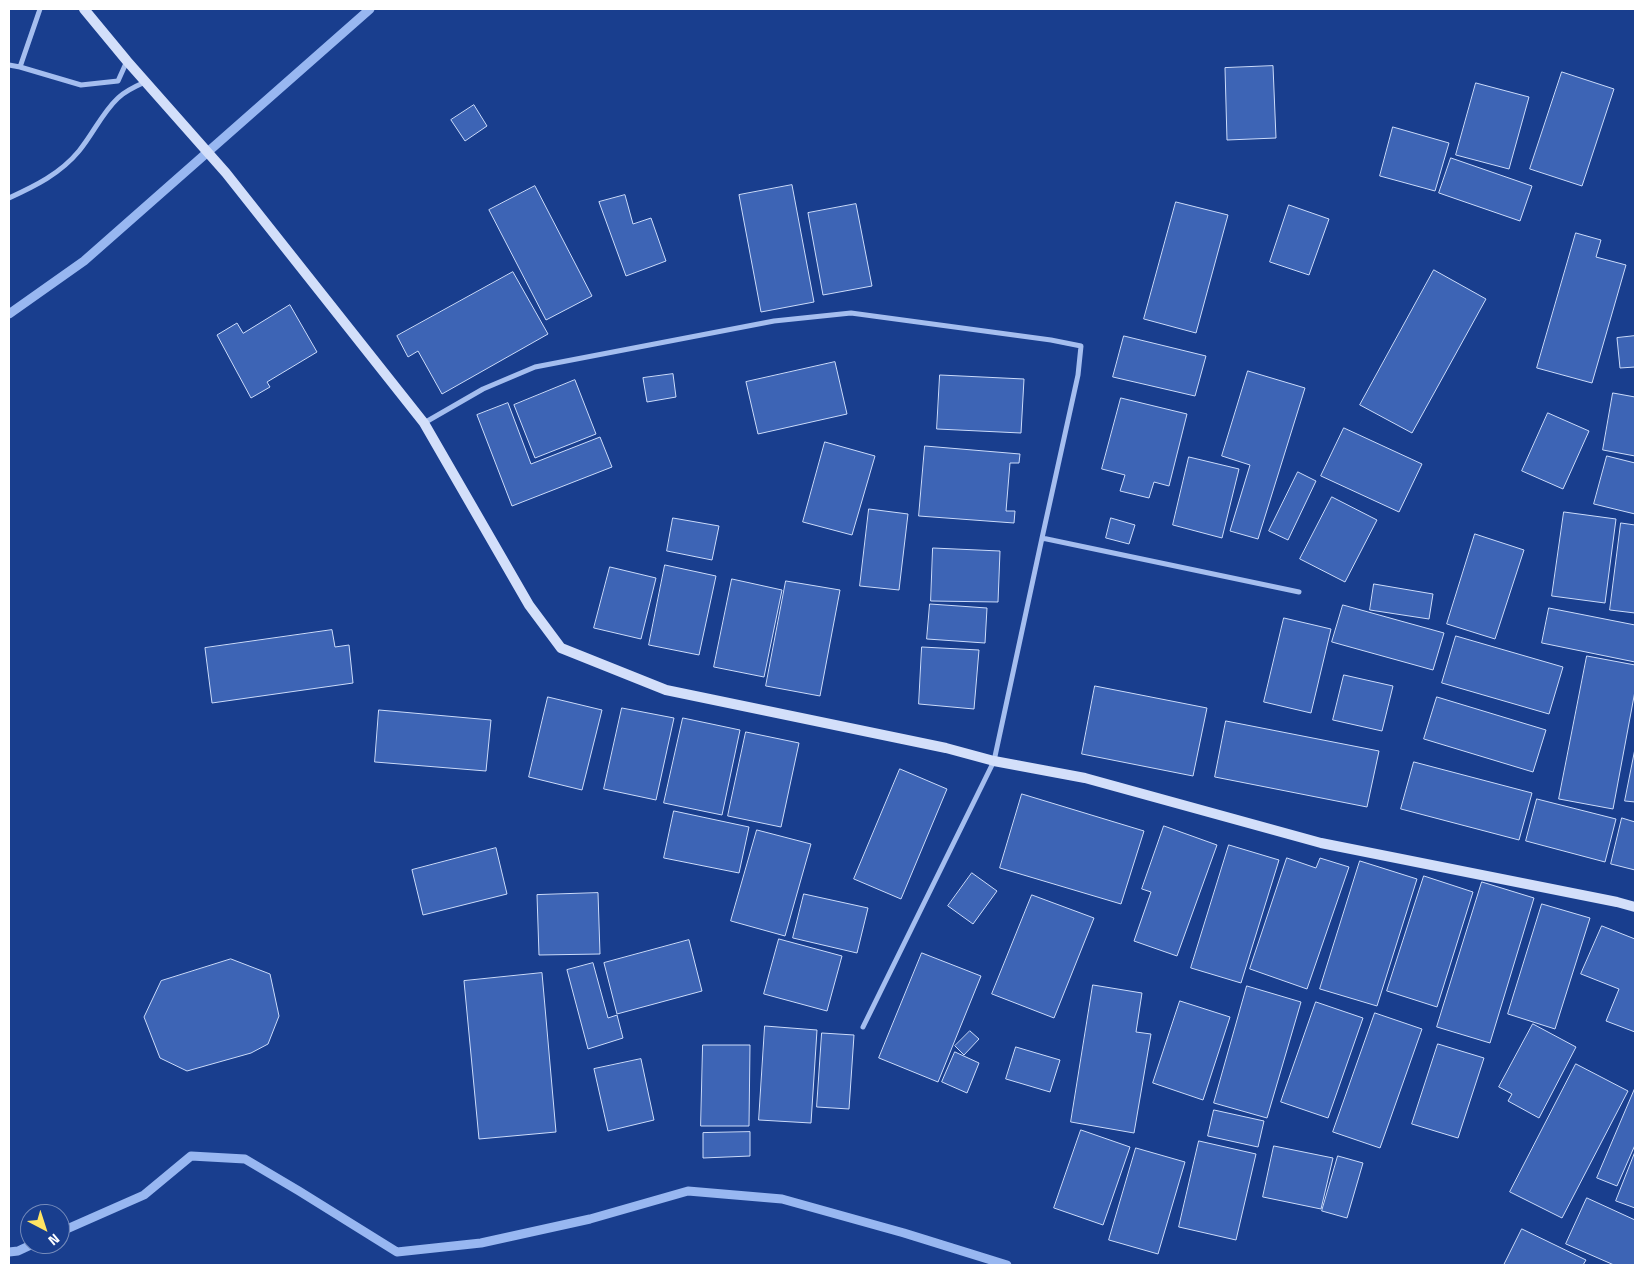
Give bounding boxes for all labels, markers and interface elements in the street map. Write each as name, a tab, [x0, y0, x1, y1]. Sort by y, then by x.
north arrow	[20, 1204, 70, 1254]
text: N	[44, 1229, 65, 1251]

